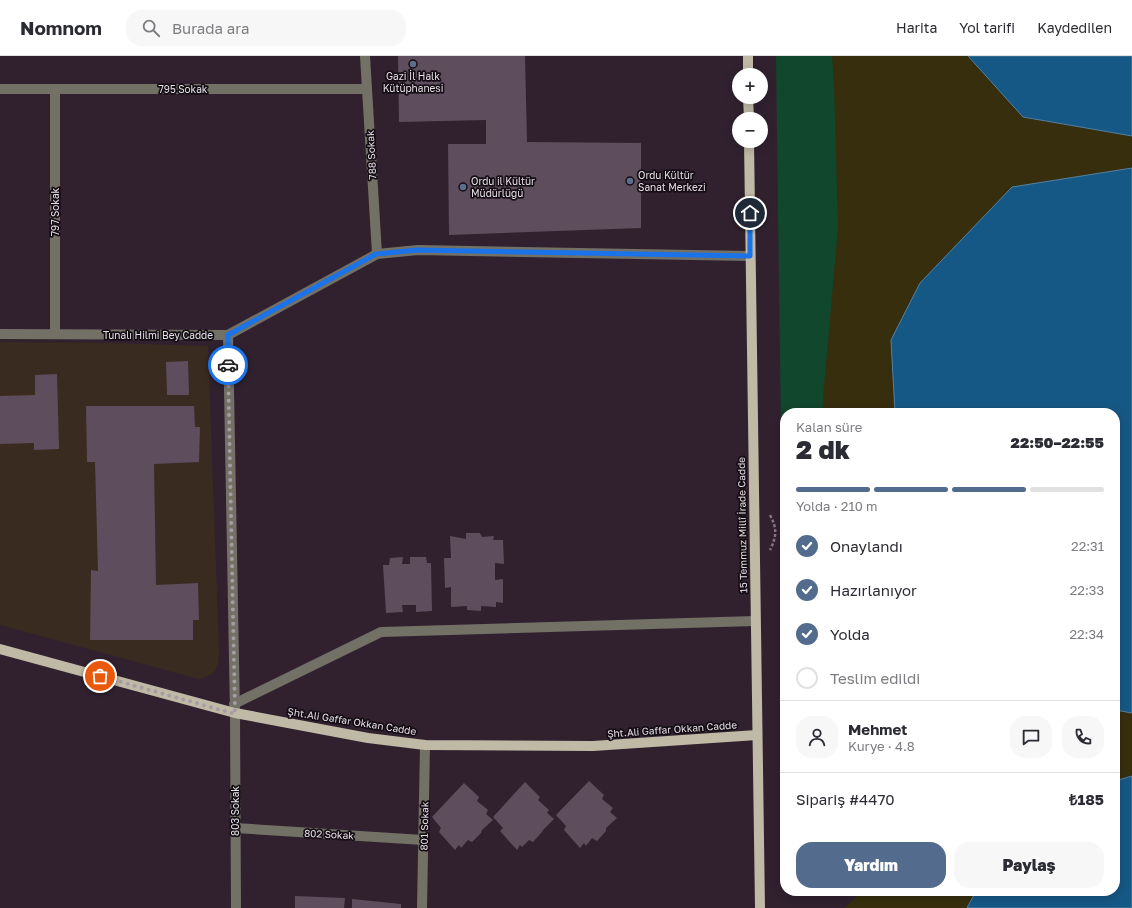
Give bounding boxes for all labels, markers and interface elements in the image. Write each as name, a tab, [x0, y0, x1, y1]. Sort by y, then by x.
search box	[126, 10, 406, 46]
text: Nomnom	[20, 16, 102, 39]
icon: search	[140, 17, 162, 39]
text: Burada ara	[172, 19, 249, 37]
text: Harita	[896, 19, 937, 36]
text: Yol tarifi	[959, 19, 1015, 36]
text: Kaydedilen	[1037, 19, 1112, 36]
marker: Gazi İl Halk Kütüphanesi	[408, 59, 418, 69]
map controls	[732, 68, 768, 148]
button: +	[732, 68, 768, 104]
place label: Gazi İl Halk Kütüphanesi	[383, 69, 443, 94]
street label: 795 Sokak	[159, 83, 208, 95]
button: −	[732, 112, 768, 148]
street label: 788 Sokak	[364, 130, 378, 180]
place label: Ordu Kültür Sanat Merkezi	[638, 169, 706, 193]
place label: Ordu il Kültür Müdürlüğü	[471, 175, 535, 199]
marker: Ordu Kültür Sanat Merkezi	[625, 176, 635, 186]
marker: Ordu il Kültür Müdürlüğü	[458, 182, 468, 192]
street label: 797 Sokak	[49, 187, 61, 236]
pin	[733, 196, 767, 230]
icon: home	[739, 202, 761, 224]
street label: Tunalı Hilmi Bey Cadde	[103, 329, 213, 341]
courier	[208, 345, 248, 385]
icon: car	[217, 354, 239, 376]
text: Kalan süre	[796, 419, 862, 435]
text: 22:50–22:55	[1011, 433, 1104, 451]
text: 2 dk	[796, 434, 850, 465]
street label: 15 Temmuz Millî İrade Cadde	[734, 457, 749, 593]
text: Yolda · 210 m	[796, 498, 878, 514]
icon: check	[796, 535, 818, 557]
text: Onaylandı	[830, 537, 903, 555]
text: 22:31	[1071, 538, 1104, 554]
icon: check	[796, 579, 818, 601]
text: Hazırlanıyor	[830, 581, 917, 599]
text: 22:33	[1070, 582, 1104, 598]
icon: check	[796, 623, 818, 645]
text: Yolda	[830, 625, 870, 643]
text: 22:34	[1069, 626, 1104, 642]
pin	[83, 659, 117, 693]
icon: bag	[89, 665, 111, 687]
text: Teslim edildi	[830, 669, 920, 687]
street label: Şht.Ali Gaffar Okkan Cadde	[287, 705, 417, 737]
button: person	[796, 716, 838, 758]
button: chat	[1010, 716, 1052, 758]
button: phone	[1062, 716, 1104, 758]
street label: Şht.Ali Gaffar Okkan Cadde	[607, 718, 738, 740]
text: Mehmet	[848, 720, 907, 738]
text: Kurye · 4.8	[848, 738, 915, 754]
street label: 803 Sokak	[229, 786, 241, 836]
text: Sipariş #4470	[796, 790, 895, 808]
text: ₺185	[1069, 790, 1104, 808]
street label: 801 Sokak	[418, 801, 430, 851]
street label: 802 Sokak	[304, 827, 355, 841]
button: Yardım	[796, 842, 946, 888]
button: Paylaş	[954, 842, 1104, 888]

